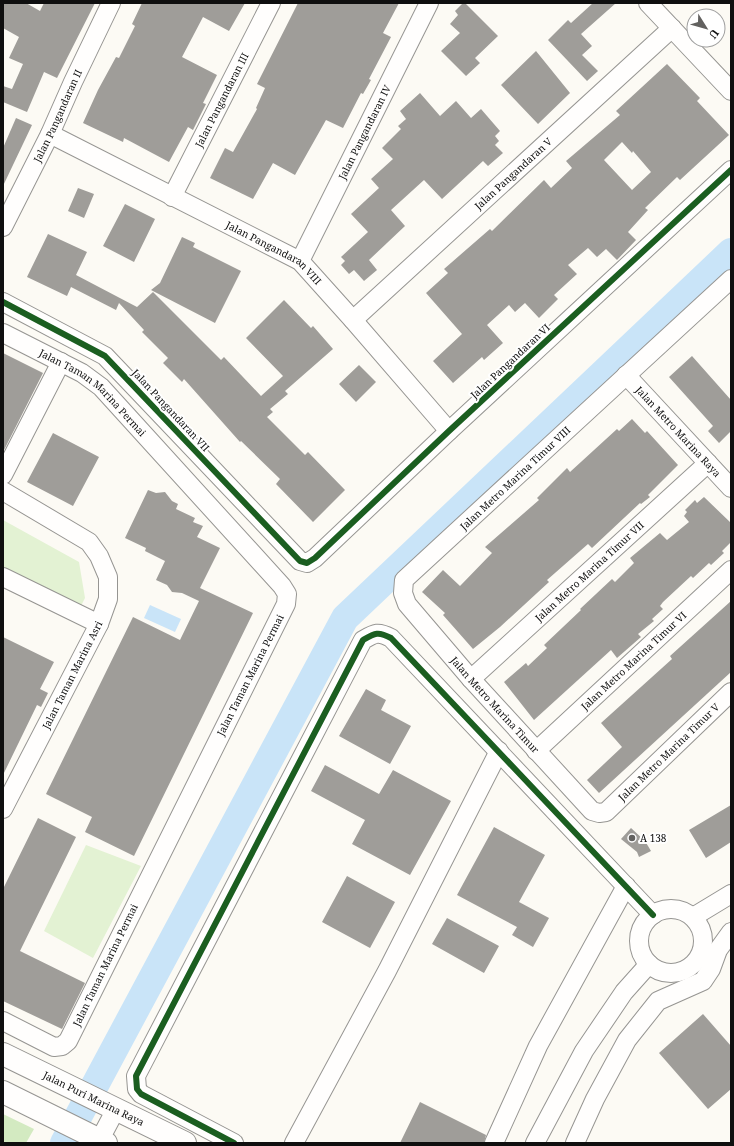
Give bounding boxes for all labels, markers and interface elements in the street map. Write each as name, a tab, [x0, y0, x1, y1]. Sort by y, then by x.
north arrow	[686, 8, 726, 48]
text: U	[705, 27, 723, 43]
street label: Jalan Pangandaran III	[191, 50, 252, 151]
street label: Jalan Pangandaran II	[29, 67, 85, 165]
street label: Jalan Pangandaran IV	[334, 82, 394, 183]
street label: Jalan Pangandaran V	[471, 134, 555, 213]
street label: Jalan Pangandaran VIII	[223, 217, 325, 288]
street label: Jalan Pangandaran VI	[466, 320, 553, 402]
street label: Jalan Taman Marina Permai	[36, 345, 150, 440]
street label: Jalan Pangandaran VII	[128, 365, 213, 454]
street label: Jalan Metro Marina Raya	[632, 382, 724, 480]
street label: Jalan Metro Marina Timur VIII	[456, 423, 573, 534]
street label: Jalan Metro Marina Timur VII	[531, 518, 647, 625]
street label: Jalan Metro Marina Timur VI	[577, 608, 689, 714]
street label: Jalan Taman Marina Permai	[213, 611, 287, 739]
street label: Jalan Taman Marina Asri	[38, 618, 106, 732]
street label: Jalan Metro Marina Timur	[447, 653, 543, 756]
street label: Jalan Metro Marina Timur V	[614, 700, 722, 804]
place label: A 138	[640, 831, 667, 845]
marker: A 138	[627, 833, 637, 843]
street label: Jalan Taman Marina Permai	[69, 901, 141, 1029]
street label: Jalan Puri Marina Raya	[40, 1067, 147, 1129]

